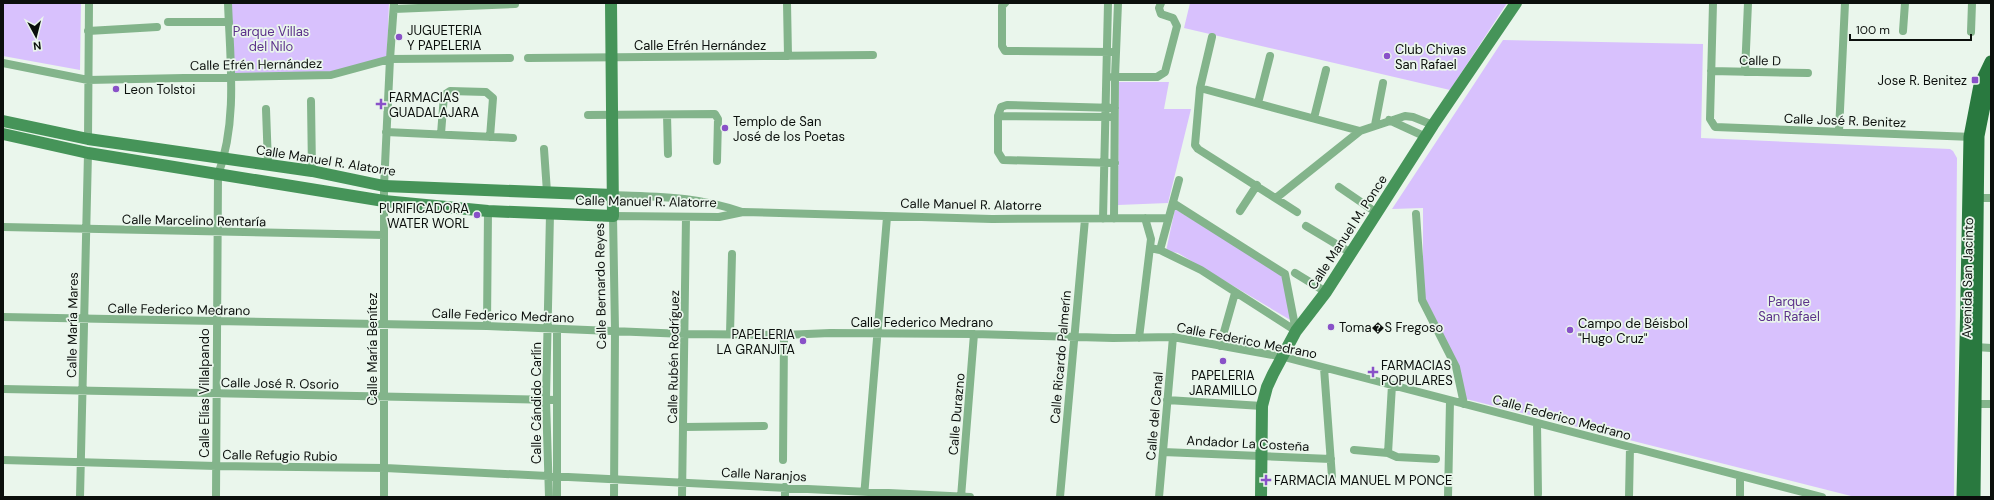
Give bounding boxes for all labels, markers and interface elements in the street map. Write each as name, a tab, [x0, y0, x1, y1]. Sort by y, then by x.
north arrow	[16, 16, 56, 56]
scale bar	[1850, 16, 1971, 42]
place label: JUGUETERIA Y PAPELERIA	[407, 22, 482, 54]
text: 100 m	[1856, 22, 1890, 38]
park label: Parque Villas del Nilo	[233, 23, 309, 55]
marker: JUGUETERIA Y PAPELERIA	[394, 32, 404, 42]
street label: Calle Efrén Hernández	[634, 37, 766, 54]
text: N	[32, 38, 42, 53]
place label: Club Chivas San Rafael	[1395, 41, 1466, 73]
marker: Club Chivas San Rafael	[1382, 51, 1392, 61]
street label: Calle D	[1739, 52, 1781, 69]
street label: Calle Efrén Hernández	[190, 55, 322, 74]
place label: Jose R. Benitez	[1878, 72, 1967, 89]
marker: Jose R. Benitez	[1970, 75, 1980, 85]
place label: Leon Tolstoi	[124, 81, 195, 98]
marker: Leon Tolstoi	[111, 84, 121, 94]
place label: FARMACIAS GUADALAJARA	[389, 89, 479, 121]
marker: FARMACIAS GUADALAJARA	[376, 99, 386, 109]
street label: Calle José R. Benitez	[1784, 110, 1907, 131]
place label: Templo de San José de los Poetas	[733, 113, 845, 145]
marker: Templo de San José de los Poetas	[720, 123, 730, 133]
street label: Calle Manuel R. Alatorre	[255, 141, 397, 180]
street label: Calle Manuel M. Ponce	[1304, 172, 1391, 293]
street label: Calle Manuel R. Alatorre	[575, 192, 717, 211]
street label: Calle Manuel R. Alatorre	[900, 195, 1042, 214]
place label: PURIFICADORA WATER WORL	[379, 200, 469, 232]
marker: PURIFICADORA WATER WORL	[472, 210, 482, 220]
street label: Calle Marcelino Rentaría	[122, 211, 266, 230]
street label: Avenida San Jacinto	[1958, 217, 1977, 339]
street label: Calle Bernardo Reyes	[591, 223, 610, 349]
street label: Calle María Mares	[63, 272, 82, 378]
street label: Calle Rubén Rodríguez	[664, 290, 683, 424]
street label: Calle Ricardo Palmerín	[1046, 290, 1075, 424]
street label: Calle María Benítez	[364, 292, 381, 406]
park label: Parque San Rafael	[1758, 293, 1820, 325]
street label: Calle Federico Medrano	[108, 300, 251, 319]
street label: Calle Federico Medrano	[431, 305, 575, 326]
street label: Calle Federico Medrano	[851, 314, 994, 331]
place label: Campo de Béisbol "Hugo Cruz"	[1578, 315, 1688, 347]
street label: Calle Federico Medrano	[1175, 319, 1319, 363]
place label: Toma�S Fregoso	[1339, 319, 1444, 336]
marker: Toma�S Fregoso	[1326, 322, 1336, 332]
marker: Campo de Béisbol "Hugo Cruz"	[1565, 325, 1575, 335]
place label: PAPELERIA LA GRANJITA	[716, 326, 795, 358]
street label: Calle Elías Villalpando	[196, 328, 213, 458]
marker: PAPELERIA LA GRANJITA	[798, 336, 808, 346]
street label: Calle Cándido Carlín	[528, 342, 545, 464]
marker: PAPELERIA JARAMILLO	[1218, 356, 1228, 366]
place label: FARMACIAS POPULARES	[1381, 357, 1453, 389]
place label: PAPELERIA JARAMILLO	[1189, 367, 1257, 399]
marker: FARMACIAS POPULARES	[1368, 367, 1378, 377]
street label: Calle del Canal	[1142, 371, 1167, 461]
street label: Calle Durazno	[944, 372, 969, 456]
street label: Calle José R. Osorio	[221, 374, 340, 393]
street label: Calle Federico Medrano	[1491, 391, 1633, 444]
street label: Andador La Costeña	[1186, 432, 1310, 455]
street label: Calle Refugio Rubio	[222, 446, 338, 465]
street label: Calle Naranjos	[721, 464, 807, 485]
place label: FARMACIA MANUEL M PONCE	[1274, 472, 1452, 489]
marker: FARMACIA MANUEL M PONCE	[1261, 475, 1271, 485]

